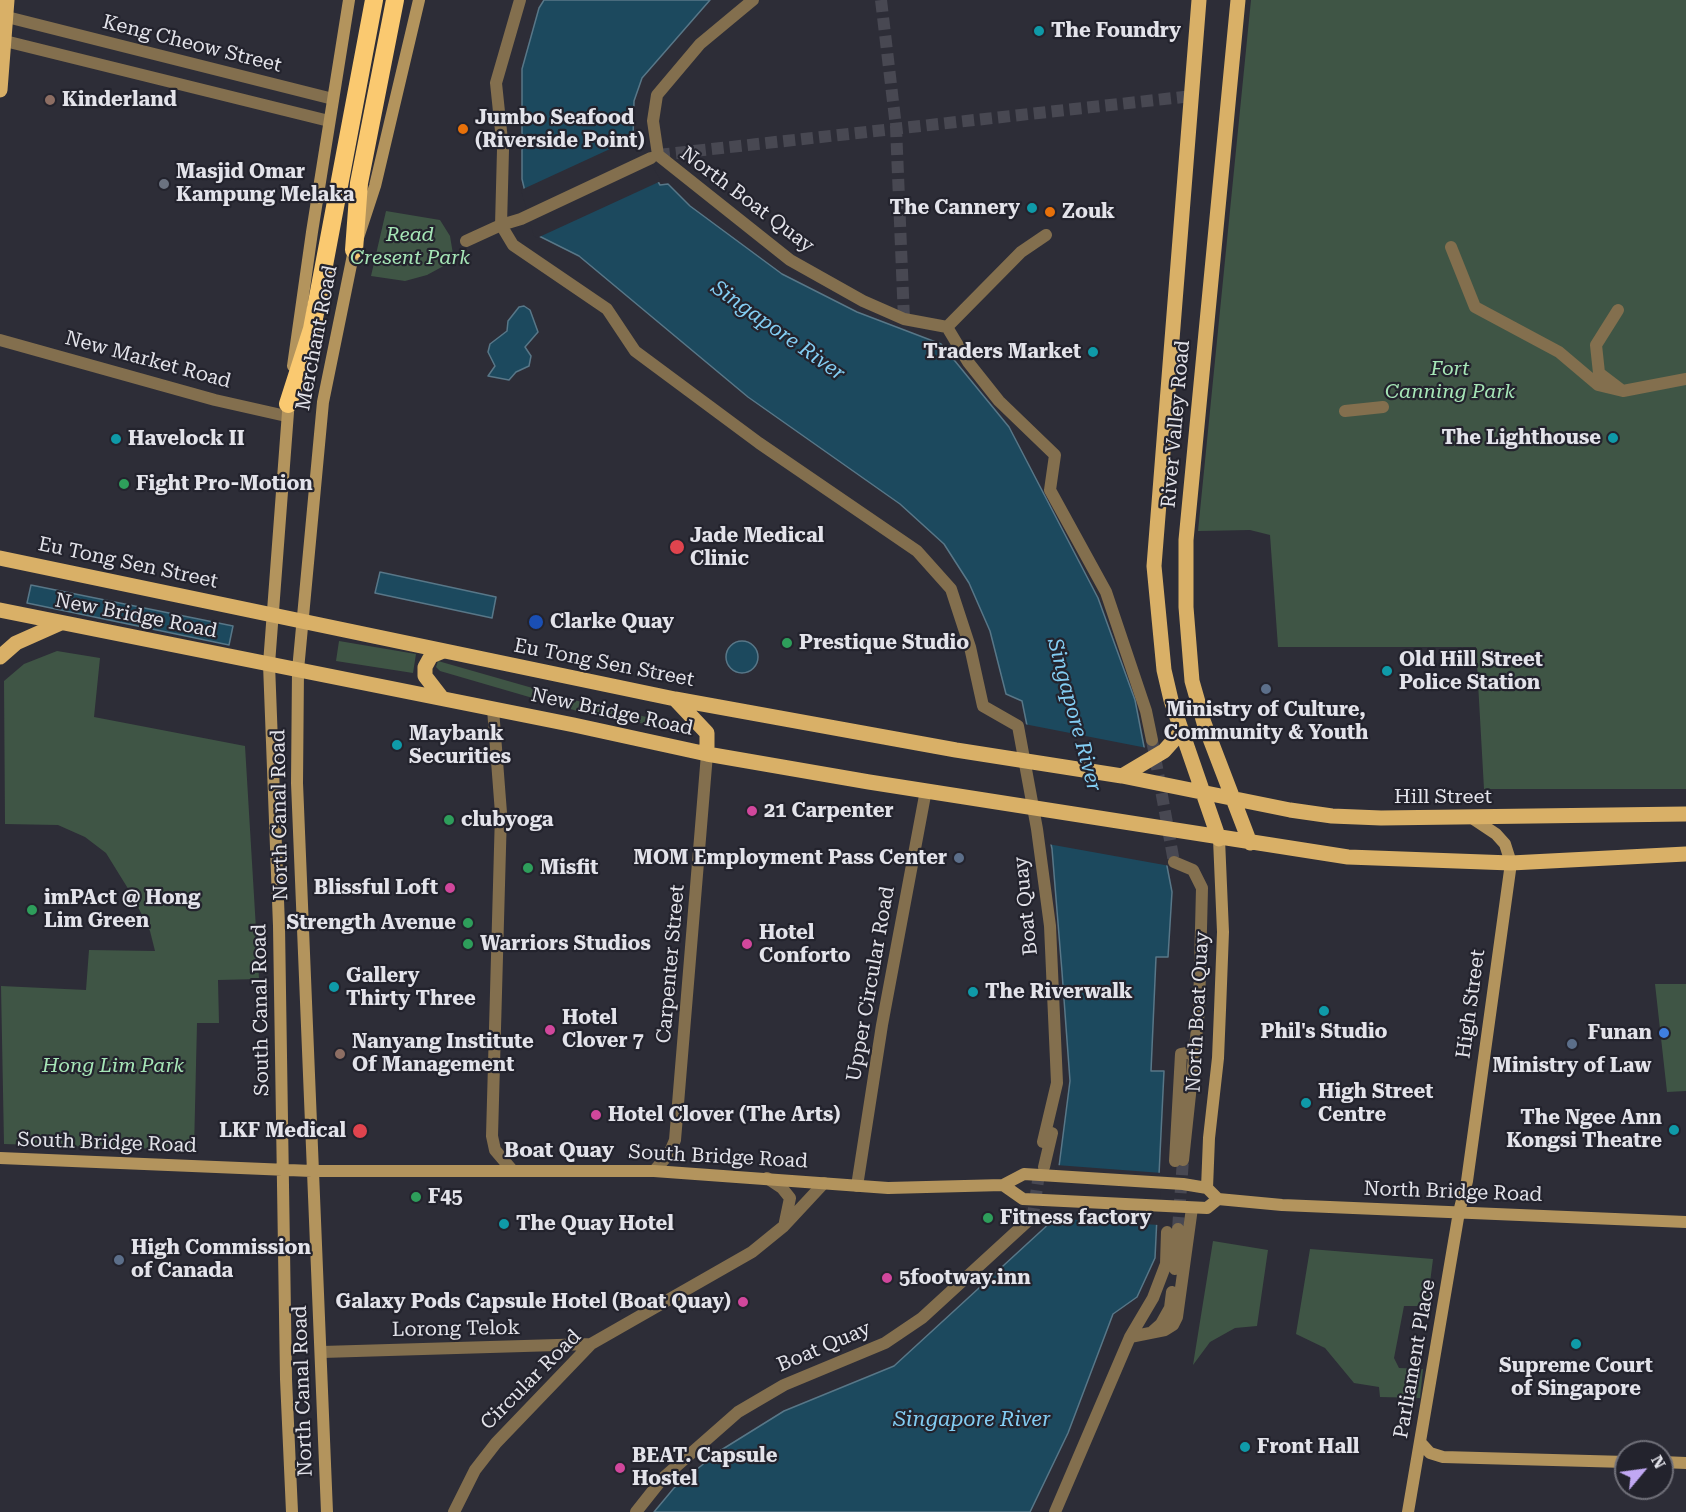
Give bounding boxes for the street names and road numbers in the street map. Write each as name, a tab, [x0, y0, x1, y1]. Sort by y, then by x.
street label: Keng Cheow Street	[100, 10, 284, 78]
street label: North Boat Quay	[675, 142, 819, 258]
street label: Merchant Road	[291, 263, 343, 413]
street label: New Market Road	[62, 326, 234, 394]
street label: River Valley Road	[1157, 339, 1195, 509]
street label: Eu Tong Sen Street	[36, 532, 220, 594]
street label: New Bridge Road	[53, 588, 219, 644]
street label: Eu Tong Sen Street	[512, 634, 696, 692]
street label: New Bridge Road	[529, 683, 695, 741]
street label: North Canal Road	[267, 729, 293, 901]
street label: Hill Street	[1394, 785, 1492, 809]
street label: Boat Quay	[1009, 855, 1043, 957]
street label: Carpenter Street	[652, 884, 690, 1044]
street label: Upper Circular Road	[842, 884, 900, 1084]
street label: South Canal Road	[247, 924, 275, 1096]
street label: North Boat Quay	[1182, 931, 1214, 1093]
street label: High Street	[1451, 948, 1491, 1060]
street label: South Bridge Road	[17, 1128, 197, 1158]
street label: South Bridge Road	[628, 1140, 808, 1174]
street label: North Bridge Road	[1363, 1177, 1543, 1207]
street label: Parliament Place	[1389, 1278, 1441, 1440]
street label: North Canal Road	[288, 1305, 318, 1477]
street label: Lorong Telok	[392, 1316, 520, 1342]
street label: Boat Quay	[774, 1317, 874, 1377]
street label: Circular Road	[476, 1325, 586, 1435]

